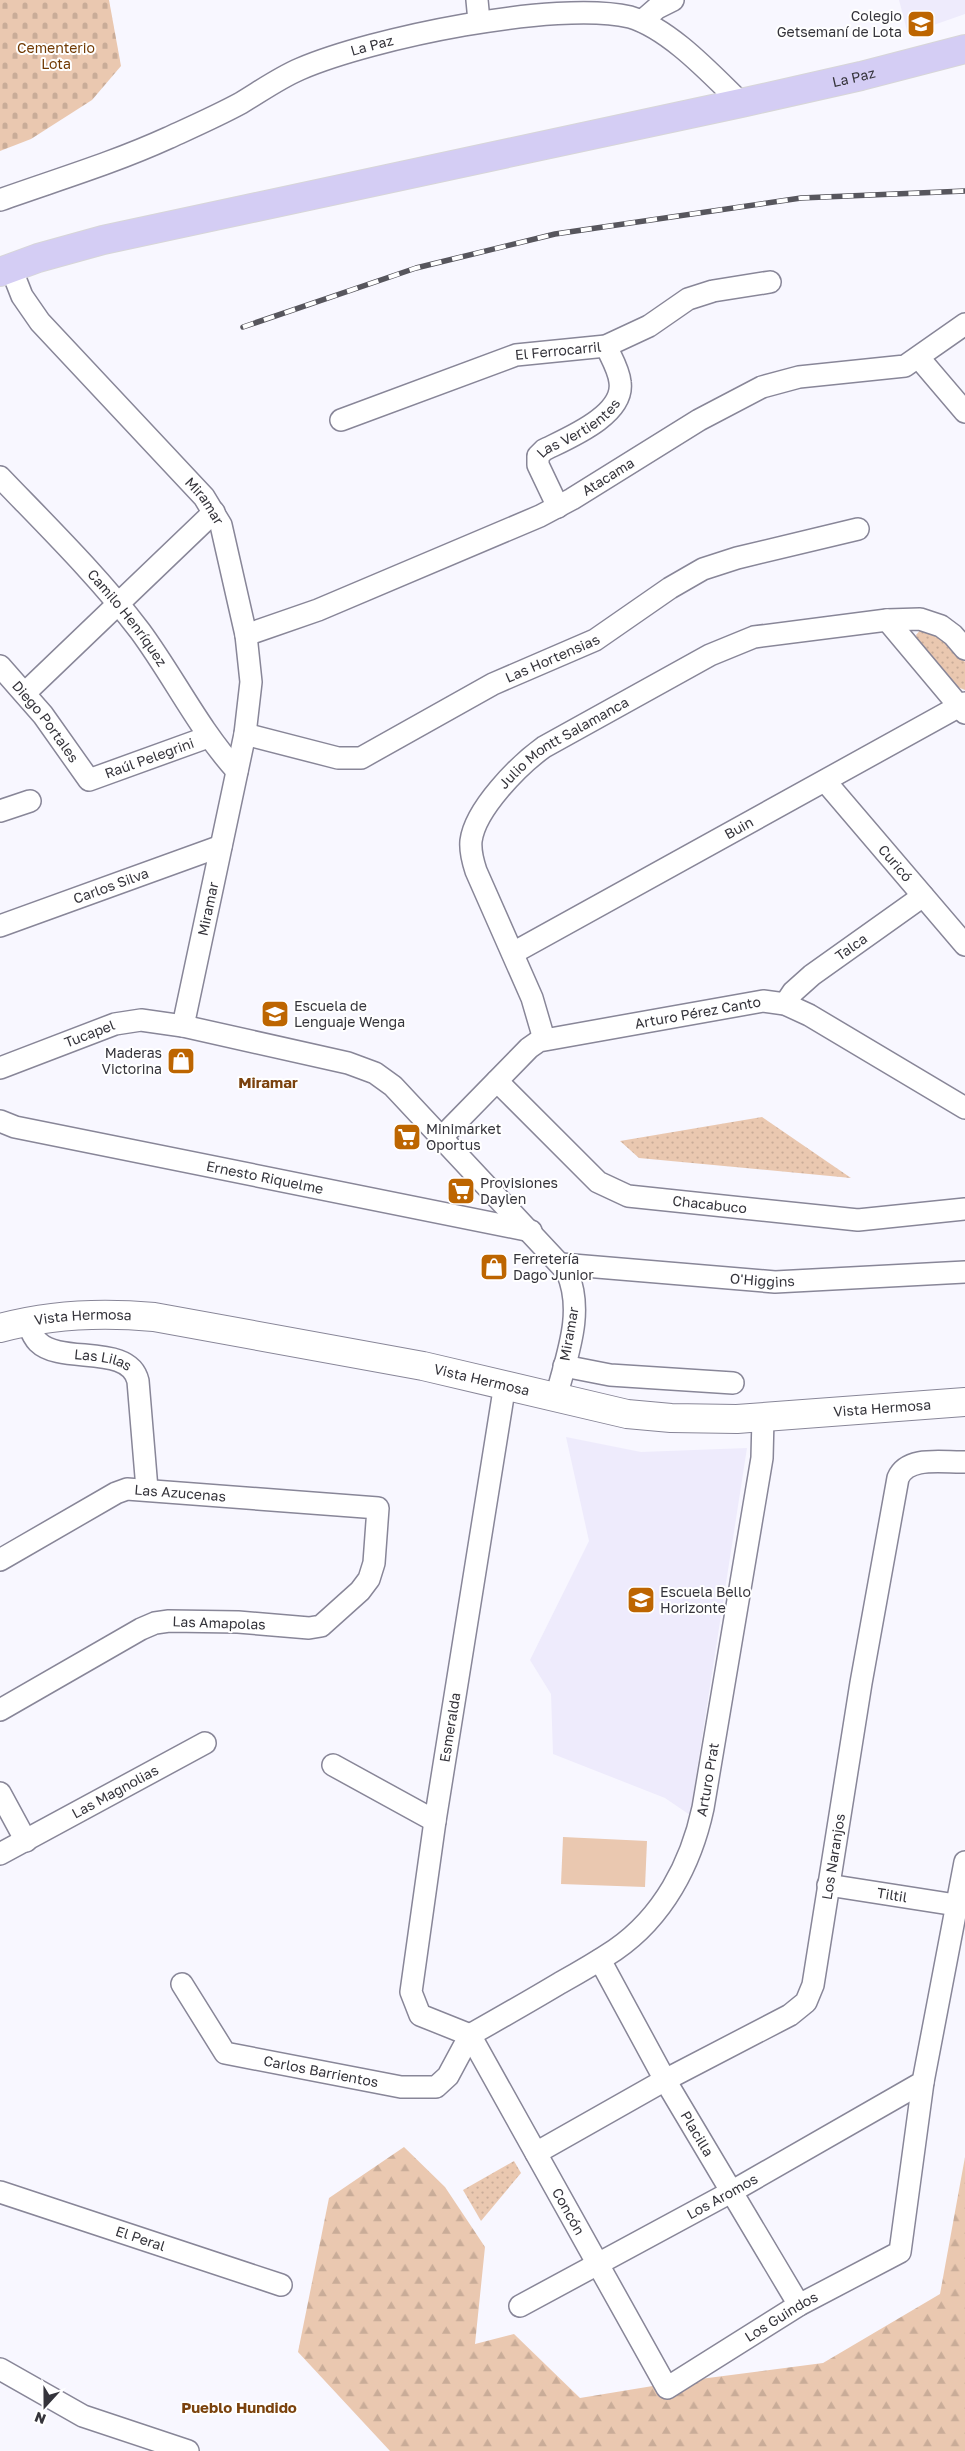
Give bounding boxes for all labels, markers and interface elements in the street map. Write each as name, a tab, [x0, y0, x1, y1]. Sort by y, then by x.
place label: Colegio Getsemaní de Lota	[777, 7, 902, 40]
school or university icon: Colegio Getsemaní de Lota	[906, 9, 936, 39]
street label: La Paz	[348, 31, 395, 59]
park label: Cementerio Lota	[17, 39, 95, 72]
street label: La Paz	[830, 64, 877, 90]
street label: El Ferrocarril	[514, 338, 602, 363]
street label: Las Vertientes	[532, 395, 623, 461]
street label: Atacama	[579, 454, 637, 499]
street label: Miramar	[182, 473, 228, 528]
street label: Camilo Henríquez	[84, 565, 171, 669]
street label: Las Hortensias	[503, 630, 603, 686]
street label: Diego Portales	[9, 677, 83, 766]
street label: Julio Montt Salamanca	[495, 693, 631, 792]
street label: Raúl Pelegrini	[102, 734, 196, 782]
street label: Buin	[721, 813, 756, 842]
street label: Curicó	[875, 841, 916, 885]
street label: Carlos Silva	[71, 864, 151, 907]
street label: Miramar	[194, 880, 222, 937]
street label: Talca	[832, 930, 870, 964]
street label: Arturo Pérez Canto	[633, 993, 762, 1032]
place label: Escuela de Lenguaje Wenga	[294, 997, 405, 1030]
school or university icon: Escuela de Lenguaje Wenga	[260, 999, 290, 1029]
street label: Tucapel	[62, 1016, 117, 1051]
place label: Maderas Victorina	[102, 1044, 162, 1077]
shop icon: Maderas Victorina	[166, 1046, 196, 1076]
district label: Miramar	[238, 1073, 298, 1091]
place label: Minimarket Oportus	[426, 1120, 501, 1153]
supermarket icon: Minimarket Oportus	[392, 1122, 422, 1152]
street label: Ernesto Riquelme	[205, 1157, 325, 1197]
place label: Provisiones Daylen	[480, 1174, 558, 1207]
supermarket icon: Provisiones Daylen	[446, 1176, 476, 1206]
street label: Chacabuco	[672, 1192, 748, 1216]
place label: Ferretería Dago Junior	[513, 1250, 594, 1283]
shop icon: Ferretería Dago Junior	[479, 1252, 509, 1282]
street label: O'Higgins	[729, 1269, 795, 1290]
street label: Vista Hermosa	[33, 1305, 132, 1328]
street label: Miramar	[555, 1305, 582, 1362]
street label: Las Lilas	[73, 1345, 136, 1374]
street label: Vista Hermosa	[432, 1360, 531, 1399]
street label: Vista Hermosa	[833, 1396, 932, 1420]
street label: Las Azucenas	[134, 1481, 227, 1504]
place label: Escuela Bello Horizonte	[660, 1583, 751, 1616]
school or university icon: Escuela Bello Horizonte	[626, 1585, 656, 1615]
street label: Las Amapolas	[172, 1612, 266, 1633]
street label: Esmeralda	[436, 1691, 463, 1764]
street label: Arturo Prat	[692, 1741, 722, 1818]
street label: Las Magnolias	[69, 1761, 161, 1822]
street label: Los Naranjos	[818, 1812, 848, 1901]
street label: Tiltil	[876, 1884, 909, 1905]
street label: Carlos Barrientos	[262, 2052, 380, 2090]
street label: Placilla	[677, 2108, 717, 2159]
street label: Los Aromos	[684, 2170, 761, 2222]
street label: Concón	[549, 2185, 589, 2238]
street label: El Peral	[114, 2222, 168, 2254]
street label: Los Guindos	[741, 2288, 820, 2345]
north arrow	[20, 2381, 70, 2431]
district label: Pueblo Hundido	[181, 2398, 297, 2416]
text: N	[32, 2409, 48, 2428]

